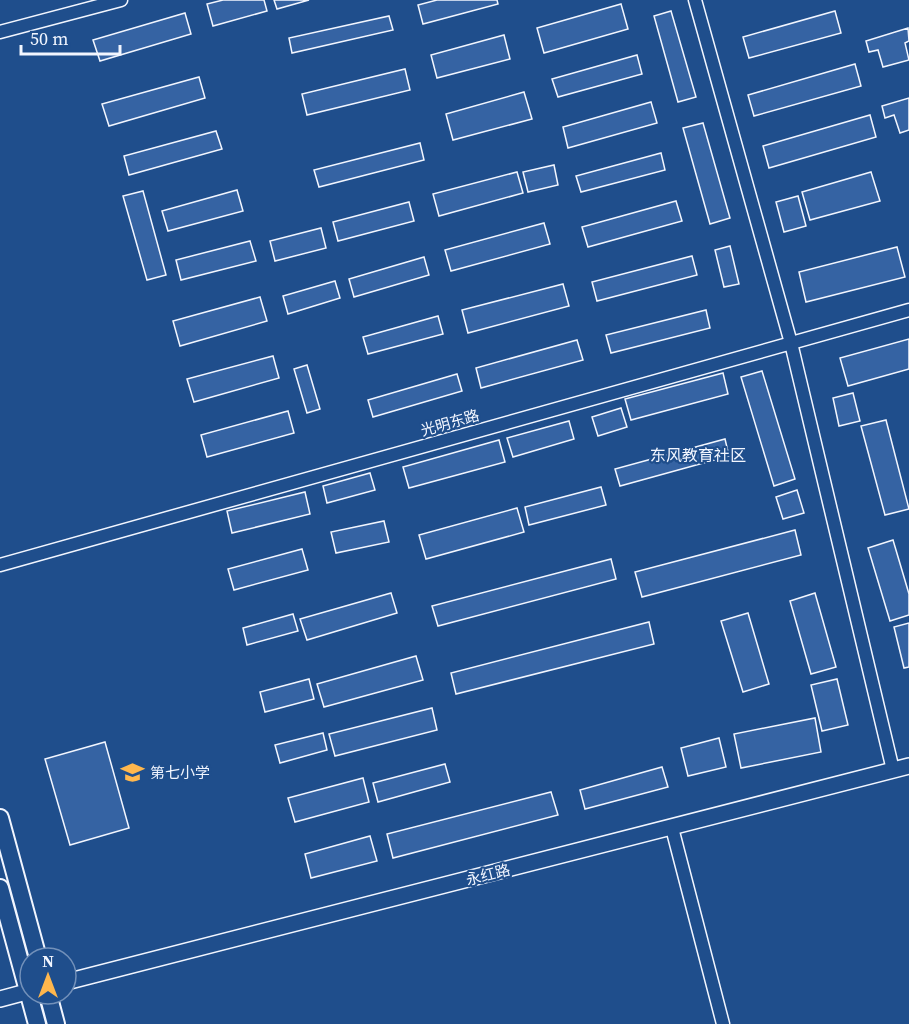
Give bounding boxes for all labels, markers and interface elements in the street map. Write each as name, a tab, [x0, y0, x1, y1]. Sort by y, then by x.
scale bar	[21, 18, 120, 56]
text: 50 m	[30, 26, 68, 51]
street label: 光明东路	[418, 404, 482, 441]
district label: 东风教育社区	[650, 444, 746, 466]
school or university icon: 第七小学	[119, 760, 145, 786]
place label: 第七小学	[150, 762, 210, 783]
street label: 永红路	[463, 859, 512, 890]
north arrow	[18, 946, 78, 1006]
text: N	[42, 950, 54, 972]

